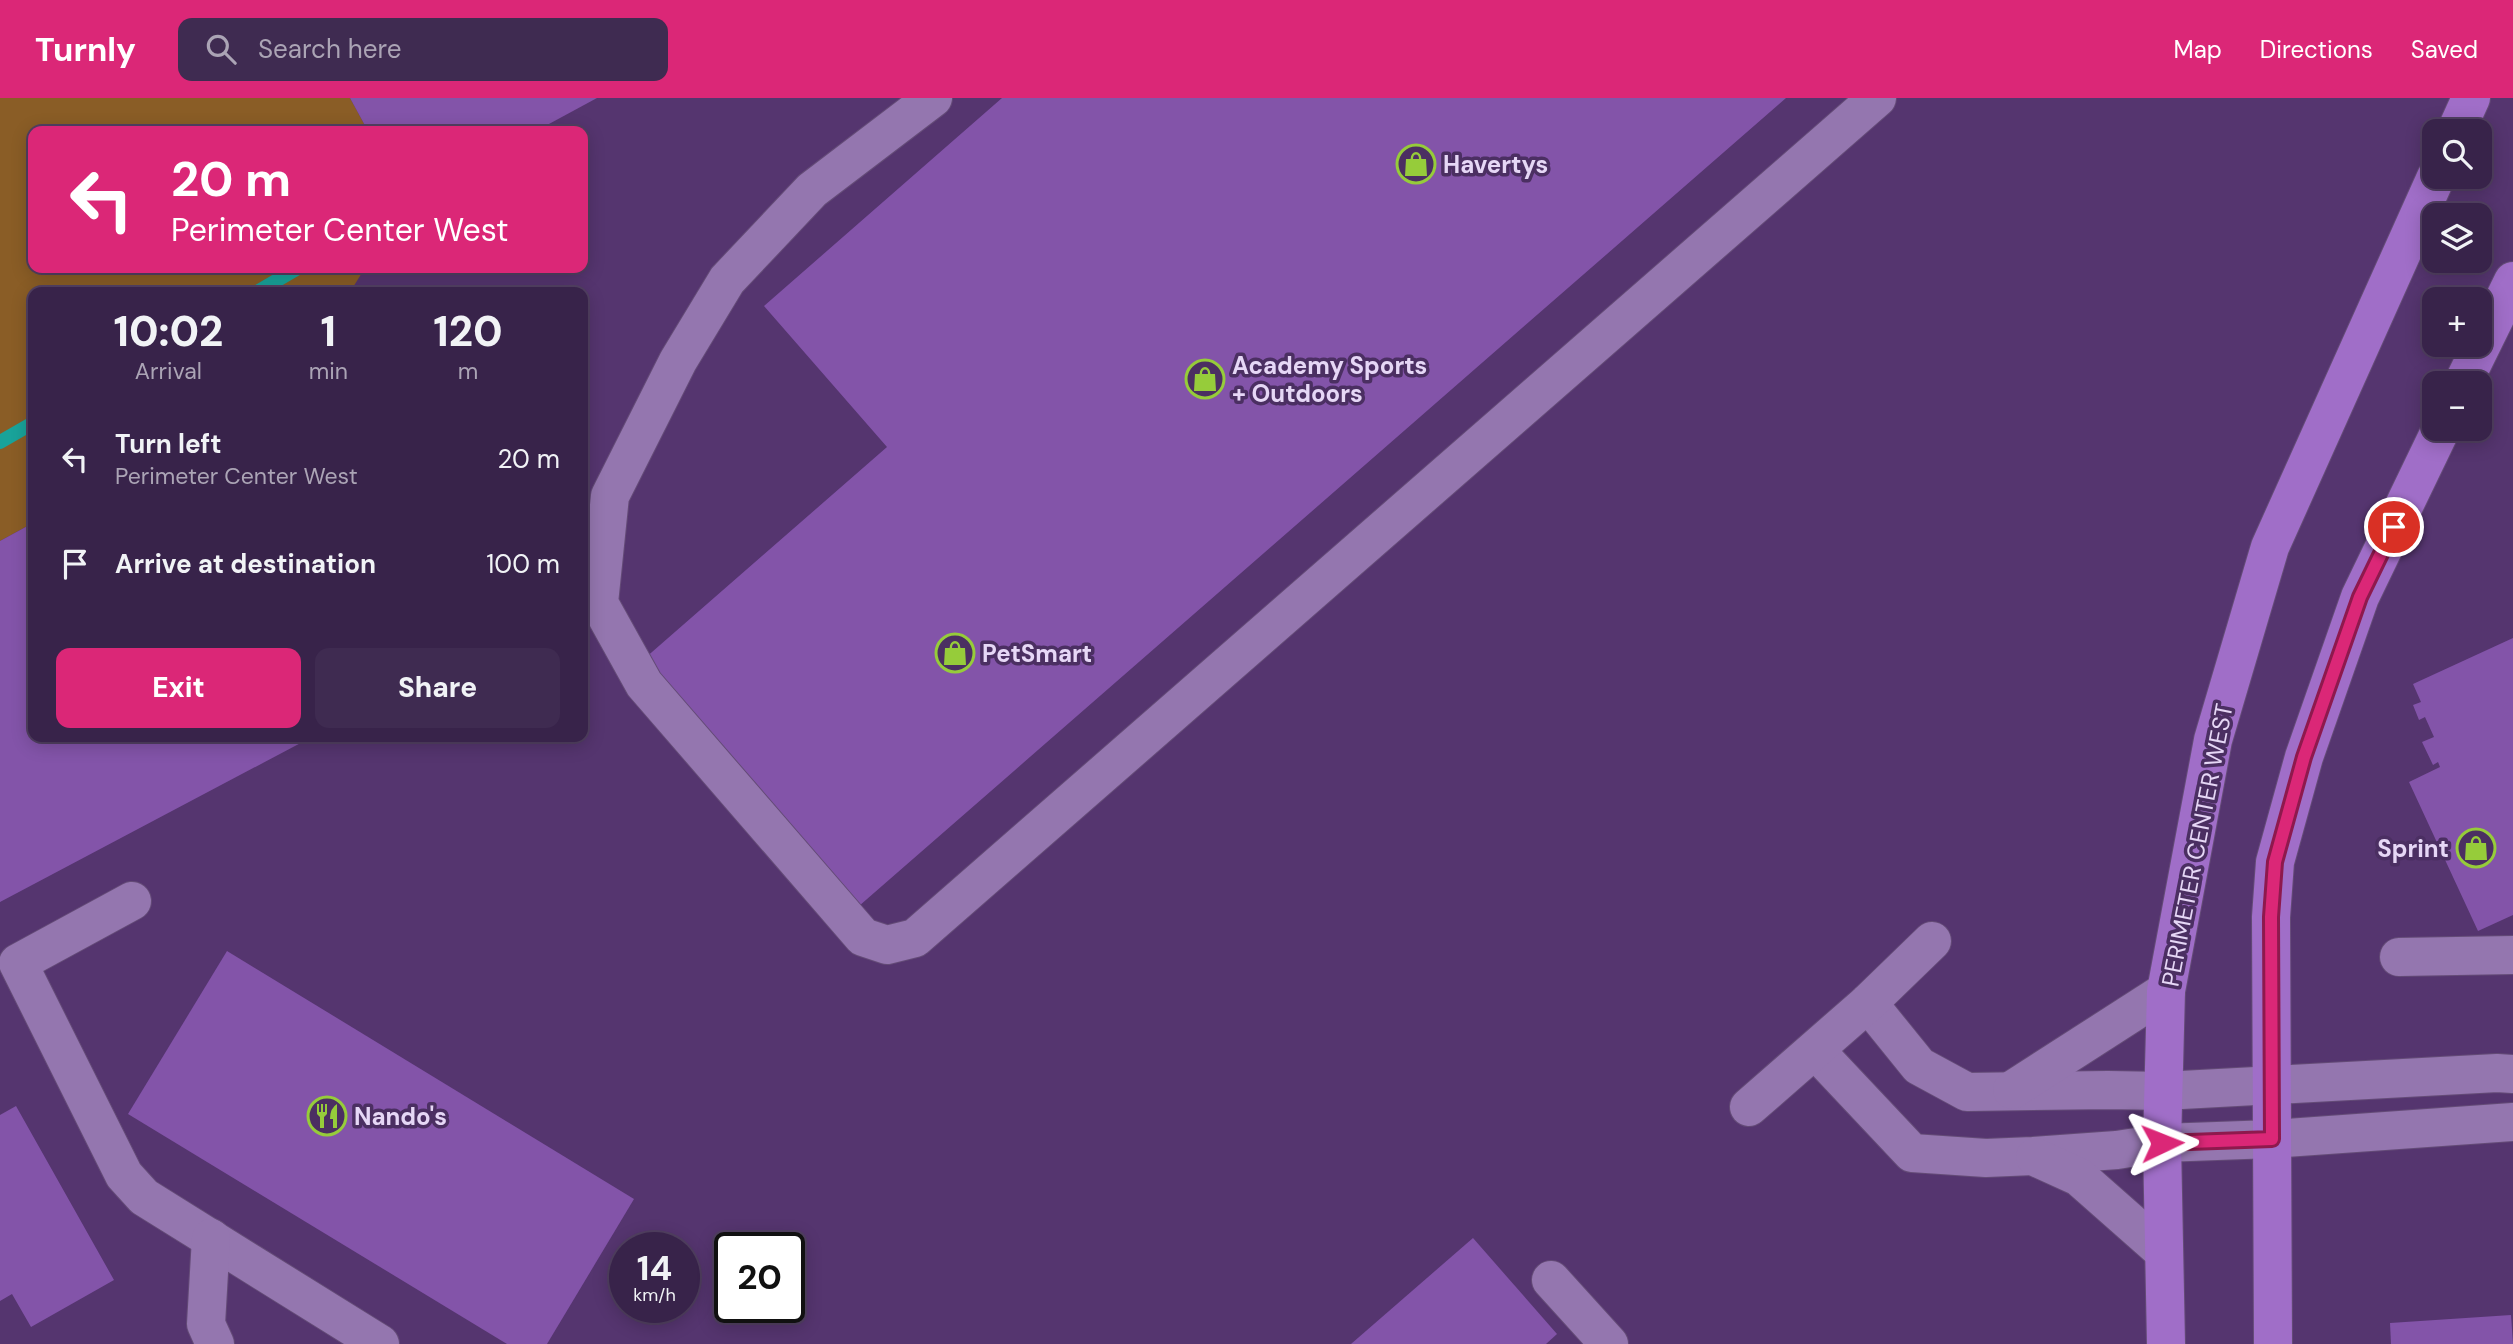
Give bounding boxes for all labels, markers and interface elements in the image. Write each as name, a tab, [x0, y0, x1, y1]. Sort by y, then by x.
search box	[178, 18, 668, 81]
text: Turnly	[35, 28, 136, 71]
icon: search	[202, 30, 240, 68]
text: Search here	[258, 32, 401, 66]
text: Map	[2174, 34, 2222, 65]
text: Directions	[2260, 34, 2373, 65]
text: Saved	[2411, 34, 2478, 65]
map controls	[2422, 119, 2492, 441]
button: search	[2422, 119, 2492, 189]
shop icon: Havertys	[1395, 143, 1437, 185]
text: 20 m	[171, 147, 291, 211]
place label: Havertys	[1443, 149, 1548, 180]
icon: left	[56, 154, 147, 245]
button: layers	[2422, 203, 2492, 273]
text: Perimeter Center West	[171, 209, 509, 251]
button: +	[2422, 287, 2492, 357]
text: 10:02	[113, 304, 223, 359]
text: 1	[321, 304, 336, 359]
text: 120	[433, 304, 503, 359]
place label: Academy Sports + Outdoors	[1232, 350, 1427, 409]
text: Arrival	[135, 356, 202, 386]
text: min	[309, 356, 348, 386]
text: m	[458, 356, 478, 386]
shop icon: Academy Sports + Outdoors	[1184, 358, 1226, 400]
button: −	[2422, 371, 2492, 441]
text: Turn left	[115, 427, 222, 461]
icon: left	[56, 440, 94, 478]
text: 20 m	[497, 442, 560, 476]
text: Perimeter Center West	[115, 461, 358, 491]
pin	[2364, 497, 2424, 557]
icon: arrive	[2375, 508, 2413, 546]
icon: arrive	[56, 545, 94, 583]
text: Arrive at destination	[115, 547, 376, 581]
text: 100 m	[486, 547, 560, 581]
shop icon: PetSmart	[934, 632, 976, 674]
place label: PetSmart	[982, 638, 1092, 669]
button: Exit	[56, 648, 301, 728]
button: Share	[315, 648, 560, 728]
street label: PERIMETER CENTER WEST	[2154, 701, 2240, 989]
shop icon: Sprint	[2455, 827, 2497, 869]
place label: Sprint	[2377, 833, 2449, 864]
restaurant icon: Nando's	[306, 1095, 348, 1137]
place label: Nando's	[354, 1101, 447, 1132]
position arrow	[2125, 1106, 2199, 1180]
speed limit sign: 20	[714, 1232, 805, 1323]
text: 14	[637, 1245, 672, 1291]
text: km/h	[633, 1283, 676, 1307]

